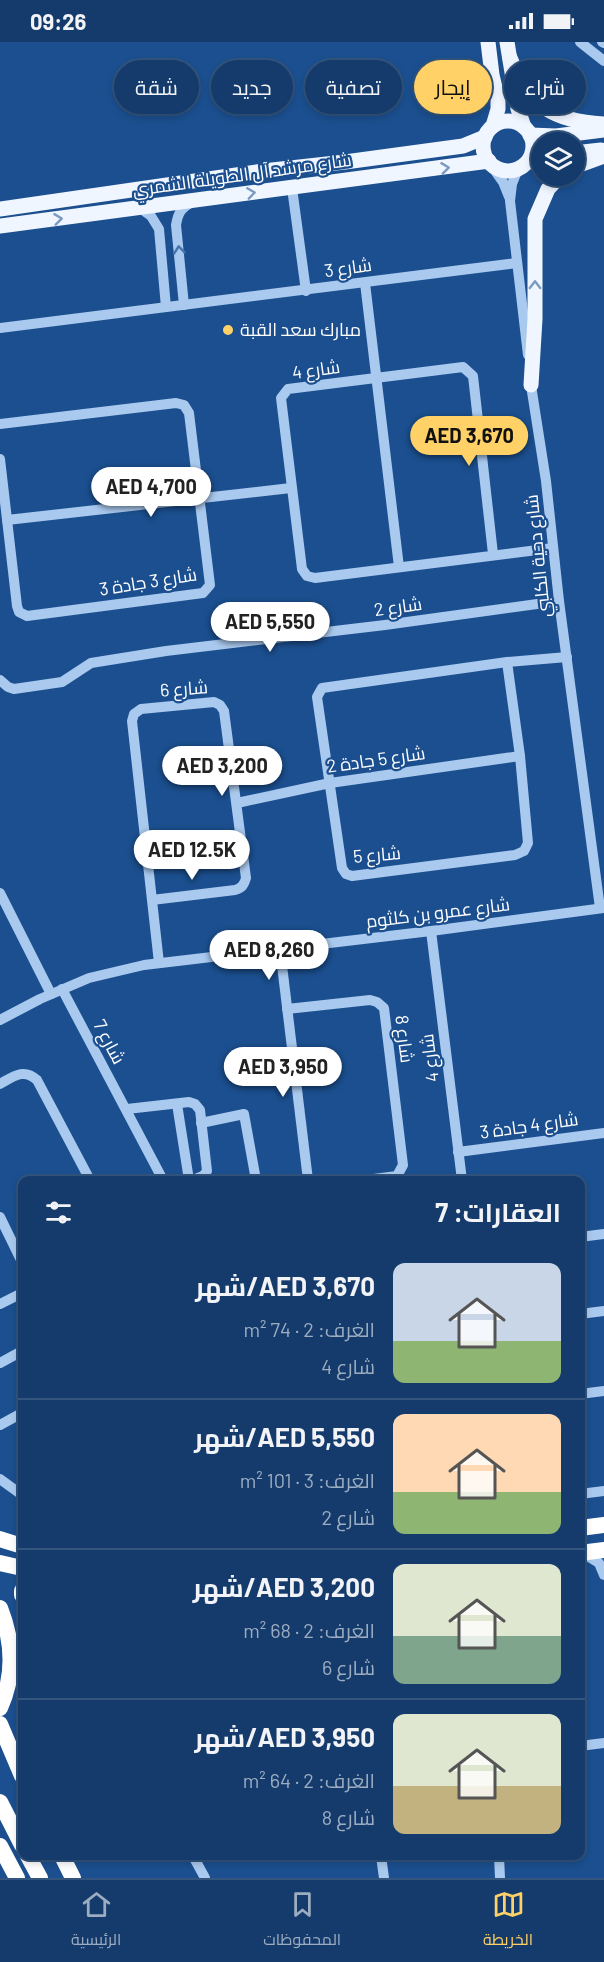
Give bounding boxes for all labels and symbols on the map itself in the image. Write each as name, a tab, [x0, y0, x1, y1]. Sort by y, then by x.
street label: شارع مرشد آل الطويلة الشمري	[131, 148, 353, 204]
one-way arrow	[440, 162, 449, 174]
one-way arrow	[247, 188, 256, 200]
one-way arrow	[53, 213, 63, 225]
one-way arrow	[173, 245, 186, 254]
street label: شارع 3	[323, 253, 373, 283]
one-way arrow	[529, 280, 541, 289]
place label: مبارك سعد القبة	[240, 318, 361, 341]
marker: مبارك سعد القبة	[221, 323, 235, 337]
street label: شارع 4	[290, 355, 342, 385]
pin: AED 3,670	[400, 416, 538, 467]
pin: AED 4,700	[82, 467, 220, 518]
street label: شارع دحية الكلبي	[520, 493, 558, 619]
street label: شارع 3 جادة 3	[97, 562, 199, 602]
street label: شارع 2	[373, 592, 423, 622]
pin: AED 5,550	[201, 602, 339, 653]
street label: شارع 6	[159, 675, 209, 703]
street label: شارع 5 جادة 2	[325, 741, 427, 779]
pin: AED 3,200	[153, 746, 291, 797]
pin: AED 12.5K	[123, 830, 261, 881]
street label: شارع 5	[352, 841, 402, 869]
street label: شارع عمرو بن كلثوم	[365, 892, 511, 934]
pin: AED 8,260	[200, 930, 338, 981]
street label: شارع 8	[389, 1014, 419, 1064]
street label: شارع 7	[87, 1016, 131, 1068]
street label: شارع 4	[415, 1033, 445, 1083]
pin: AED 3,950	[214, 1047, 352, 1098]
street label: شارع 4 جادة 3	[478, 1107, 580, 1145]

